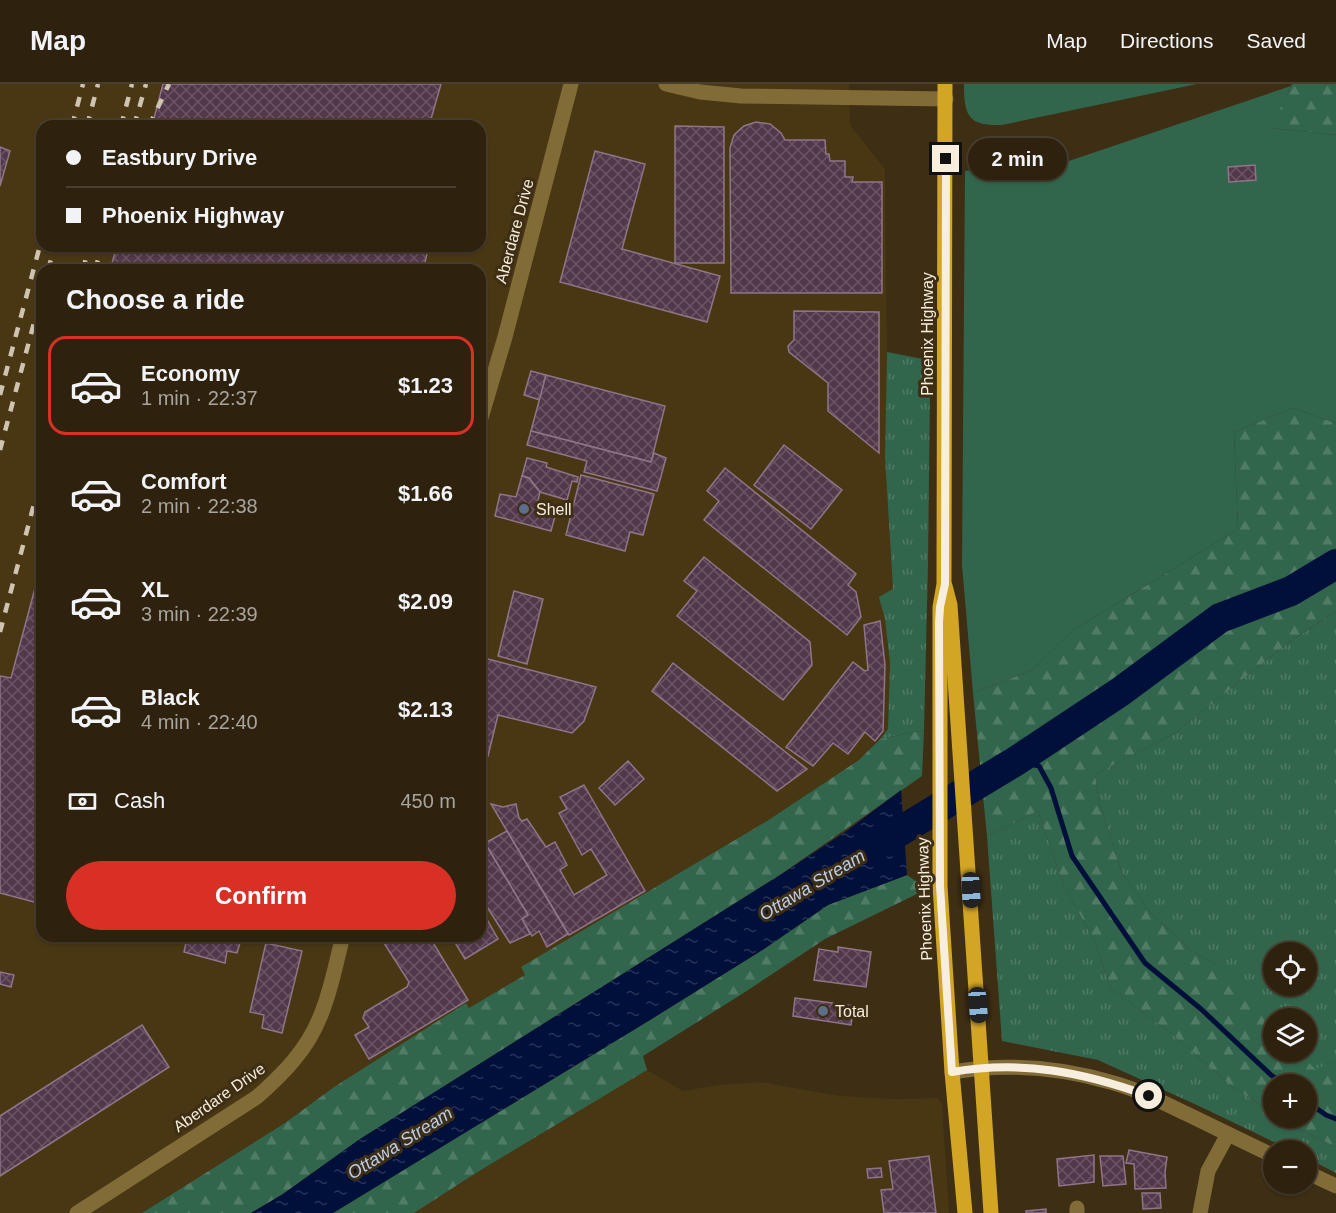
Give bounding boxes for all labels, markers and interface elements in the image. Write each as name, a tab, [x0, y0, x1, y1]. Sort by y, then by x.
text: Map	[30, 25, 86, 56]
text: Map	[1046, 29, 1087, 52]
text: Directions	[1120, 29, 1213, 52]
text: Saved	[1246, 29, 1306, 52]
callout: 2 min	[967, 138, 1066, 180]
text: Eastbury Drive	[102, 145, 257, 170]
route end	[932, 145, 959, 172]
text: 2 min	[991, 148, 1044, 170]
street label: Aberdare Drive	[492, 177, 537, 285]
text: Phoenix Highway	[102, 203, 284, 228]
street label: Phoenix Highway	[919, 272, 936, 396]
text: Choose a ride	[66, 285, 245, 315]
icon: car	[69, 359, 123, 413]
text: Economy	[141, 361, 240, 386]
text: $1.23	[398, 373, 453, 398]
text: 1 min · 22:37	[141, 387, 258, 409]
icon: car	[69, 467, 123, 521]
text: Comfort	[141, 469, 227, 494]
text: $1.66	[398, 481, 453, 506]
text: 2 min · 22:38	[141, 495, 258, 517]
place label: Shell	[536, 501, 572, 518]
marker: Shell	[517, 502, 531, 516]
icon: car	[69, 575, 123, 629]
text: XL	[141, 577, 169, 602]
text: $2.09	[398, 589, 453, 614]
text: 3 min · 22:39	[141, 603, 258, 625]
icon: car	[69, 683, 123, 737]
text: Black	[141, 685, 200, 710]
text: $2.13	[398, 697, 453, 722]
text: 4 min · 22:40	[141, 711, 258, 733]
icon: cash	[66, 785, 99, 818]
text: Cash	[114, 788, 165, 813]
text: 450 m	[400, 790, 456, 812]
street label: Phoenix Highway	[914, 837, 935, 961]
water label: Ottawa Stream	[755, 846, 869, 924]
button: Confirm	[66, 861, 456, 930]
car	[961, 872, 981, 908]
map controls	[1263, 942, 1317, 1194]
button: locate	[1263, 942, 1317, 996]
car	[968, 986, 988, 1024]
place label: Total	[835, 1003, 869, 1020]
marker: Total	[816, 1004, 830, 1018]
button: layers	[1263, 1008, 1317, 1062]
street label: Aberdare Drive	[170, 1060, 268, 1135]
button: +	[1263, 1074, 1317, 1128]
route start	[1135, 1082, 1162, 1109]
water label: Ottawa Stream	[344, 1103, 456, 1183]
button: −	[1263, 1140, 1317, 1194]

